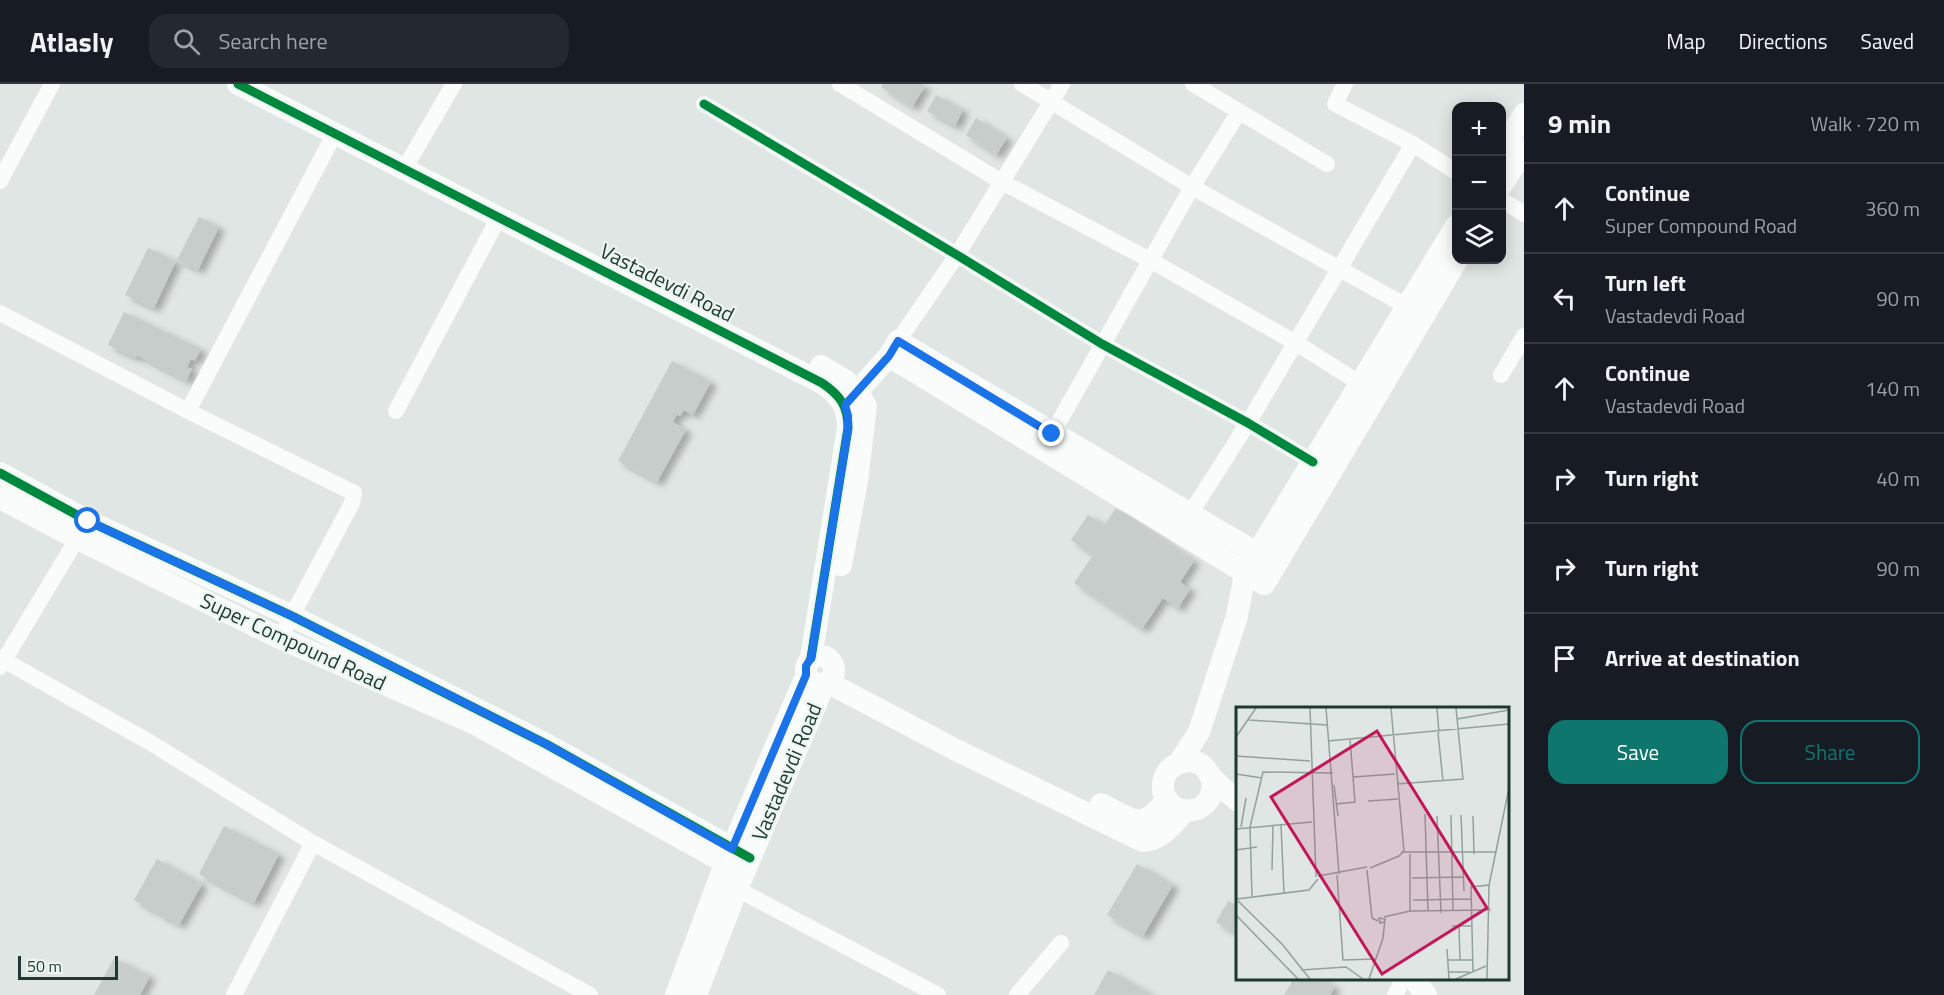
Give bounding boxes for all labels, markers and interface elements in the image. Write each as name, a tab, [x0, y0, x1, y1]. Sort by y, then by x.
search box	[149, 14, 569, 68]
text: Atlasly	[30, 20, 113, 63]
text: Search here	[218, 24, 328, 58]
icon: search	[170, 25, 203, 58]
text: Map	[1666, 25, 1706, 57]
text: Directions	[1739, 25, 1828, 57]
text: Saved	[1861, 25, 1914, 57]
map controls	[1452, 102, 1506, 264]
button: +	[1452, 102, 1506, 156]
text: 9 min	[1548, 104, 1611, 143]
text: Walk · 720 m	[1811, 108, 1920, 139]
button: −	[1452, 156, 1506, 210]
text: Continue	[1605, 176, 1690, 210]
icon: ahead	[1548, 192, 1581, 225]
text: 360 m	[1865, 193, 1920, 224]
button: layers	[1452, 210, 1506, 264]
text: Super Compound Road	[1605, 210, 1797, 241]
street label: Vastadevdi Road	[595, 234, 740, 330]
text: Turn left	[1605, 266, 1686, 300]
icon: left	[1548, 282, 1581, 315]
text: 90 m	[1876, 283, 1920, 314]
text: Vastadevdi Road	[1605, 300, 1745, 331]
text: Continue	[1605, 356, 1690, 390]
icon: ahead	[1548, 372, 1581, 405]
text: 140 m	[1865, 373, 1920, 404]
text: Vastadevdi Road	[1605, 390, 1745, 421]
route end	[1038, 420, 1064, 446]
text: Turn right	[1605, 461, 1699, 495]
icon: right	[1548, 462, 1581, 495]
text: 40 m	[1876, 463, 1920, 494]
route start	[74, 507, 100, 533]
text: Turn right	[1605, 551, 1699, 585]
icon: right	[1548, 552, 1581, 585]
text: 90 m	[1876, 553, 1920, 584]
street label: Super Compound Road	[195, 584, 392, 698]
text: Arrive at destination	[1605, 641, 1800, 675]
icon: arrive	[1548, 642, 1581, 675]
street label: Vastadevdi Road	[743, 698, 830, 846]
inset map	[1236, 707, 1509, 980]
button: Save	[1548, 720, 1728, 784]
button: Share	[1740, 720, 1920, 784]
scale bar	[18, 953, 118, 980]
text: 50 m	[27, 954, 62, 978]

